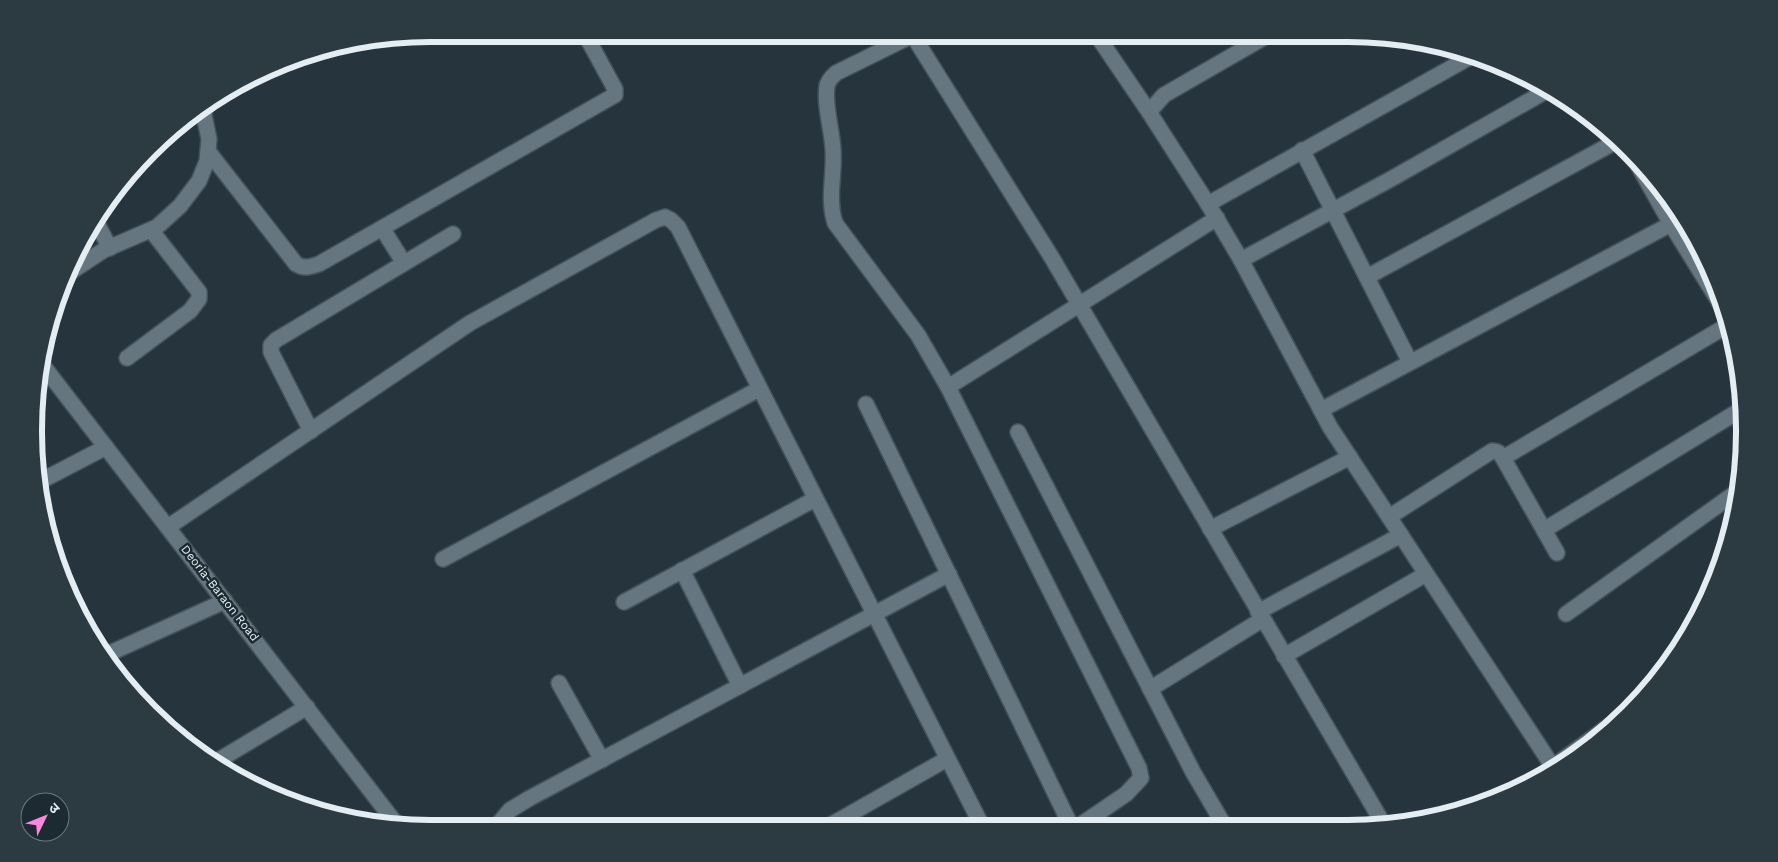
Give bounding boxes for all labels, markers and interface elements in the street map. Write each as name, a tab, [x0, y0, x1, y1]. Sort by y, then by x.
street label: Deoria-Baraon Road	[178, 542, 262, 644]
north arrow	[20, 792, 70, 842]
text: उ	[46, 800, 64, 817]

